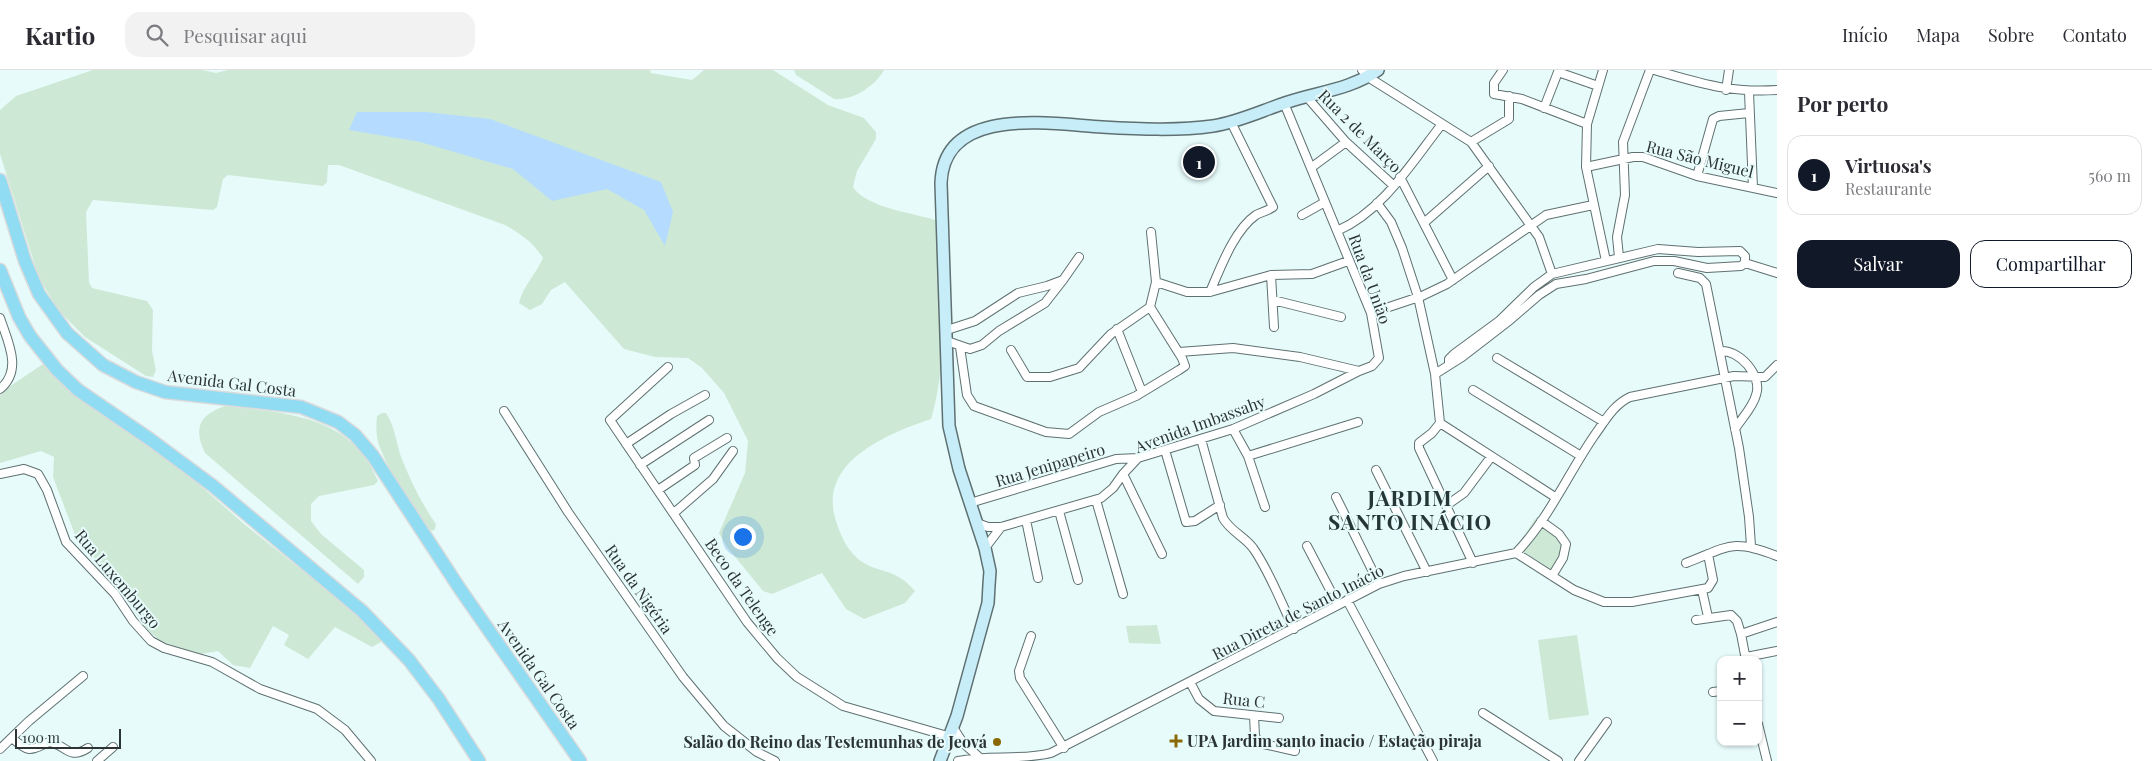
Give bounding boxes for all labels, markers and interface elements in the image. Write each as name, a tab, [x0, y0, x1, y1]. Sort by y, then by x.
search box	[125, 12, 475, 57]
text: Kartio	[25, 19, 95, 51]
icon: search	[143, 21, 171, 49]
text: Pesquisar aqui	[183, 22, 307, 48]
text: Início	[1842, 23, 1888, 47]
text: Mapa	[1916, 23, 1960, 47]
text: Sobre	[1988, 23, 2034, 47]
text: Contato	[2062, 23, 2127, 47]
street label: Rua 2 de Março	[1314, 84, 1407, 177]
text: Por perto	[1797, 89, 1888, 117]
street label: Rua São Miguel	[1644, 135, 1756, 182]
pin: 1	[1183, 143, 1215, 181]
text: Virtuosa's	[1845, 152, 1932, 178]
text: 1	[1811, 165, 1817, 186]
text: 560 m	[2088, 165, 2131, 186]
text: Restaurante	[1845, 178, 1932, 199]
street label: Rua da União	[1345, 231, 1397, 327]
button: Salvar	[1797, 240, 1960, 288]
button: Compartilhar	[1970, 240, 2132, 288]
street label: Avenida Gal Costa	[166, 364, 298, 401]
street label: Avenida Imbassahy	[1131, 390, 1268, 457]
street label: Rua Jenipapeiro	[992, 438, 1107, 491]
district label: JARDIM SANTO INÁCIO	[1328, 483, 1492, 535]
your location	[730, 524, 756, 550]
street label: Rua Luxemburgo	[71, 525, 166, 633]
street label: Beco da Telenge	[701, 534, 784, 640]
street label: Rua da Nigéria	[601, 540, 678, 638]
street label: Rua Direta de Santo Inácio	[1208, 559, 1387, 664]
street label: Avenida Gal Costa	[493, 614, 585, 733]
map controls	[1717, 656, 1762, 746]
button: +	[1717, 656, 1762, 701]
street label: Rua C	[1222, 687, 1266, 712]
button: −	[1717, 701, 1762, 746]
scale bar	[15, 726, 121, 749]
text: 100 m	[22, 728, 60, 747]
place label: UPA Jardim santo inacio / Estação piraja	[1187, 730, 1483, 751]
place label: Salão do Reino das Testemunhas de Jeová	[683, 731, 988, 752]
marker: UPA Jardim santo inacio / Estação piraja	[1169, 734, 1183, 748]
marker: Salão do Reino das Testemunhas de Jeová	[991, 736, 1003, 748]

